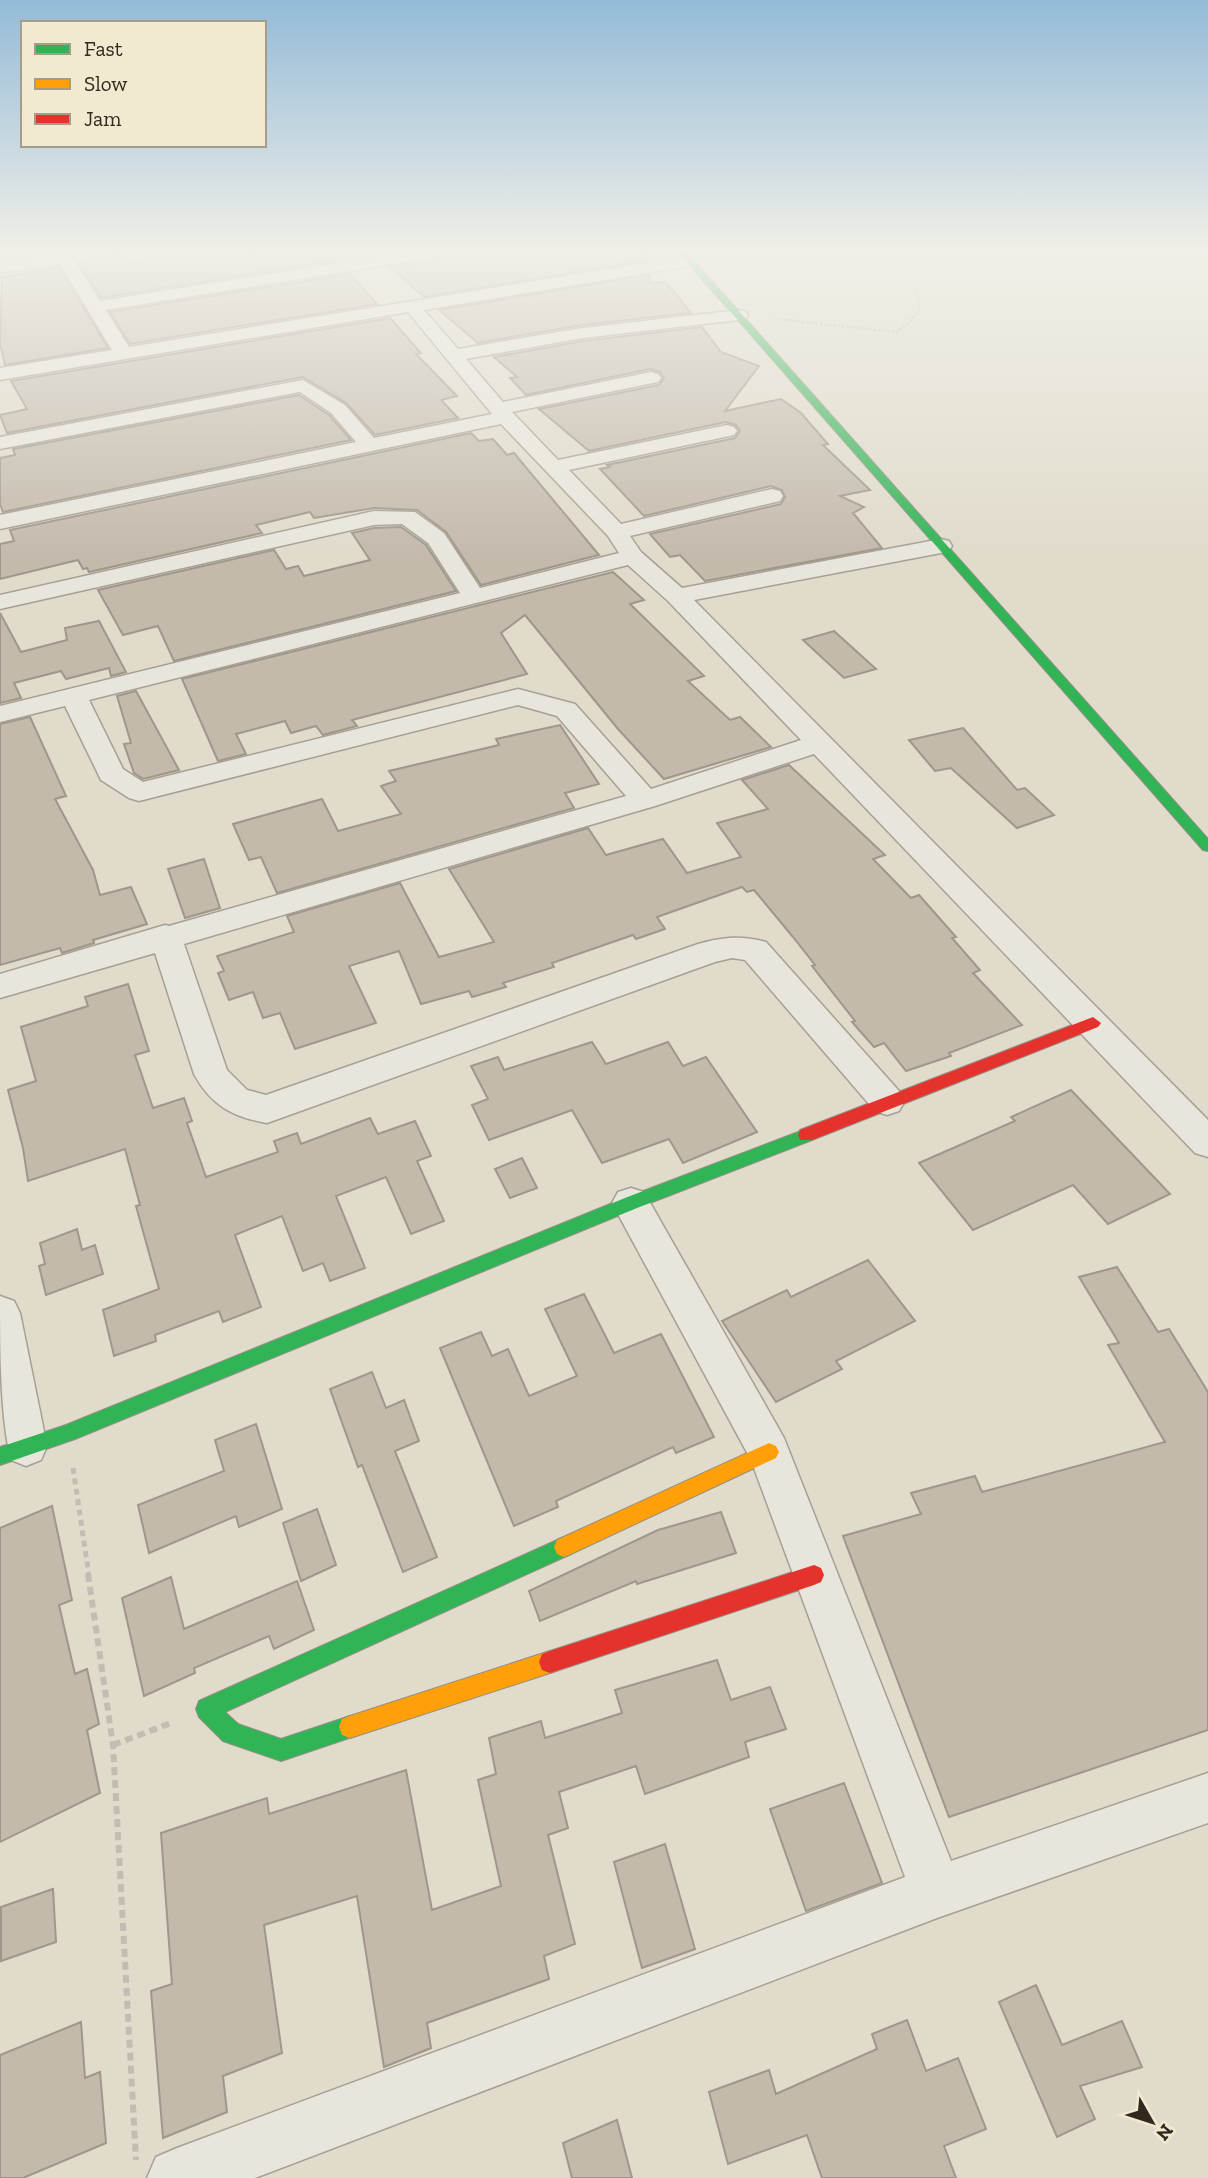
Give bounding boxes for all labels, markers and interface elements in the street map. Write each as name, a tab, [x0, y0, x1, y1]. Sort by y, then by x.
legend	[21, 21, 266, 147]
text: Fast	[84, 36, 123, 61]
text: Slow	[84, 71, 127, 96]
text: Jam	[84, 106, 121, 131]
north arrow	[1117, 2087, 1187, 2157]
text: N	[1151, 2120, 1178, 2145]

